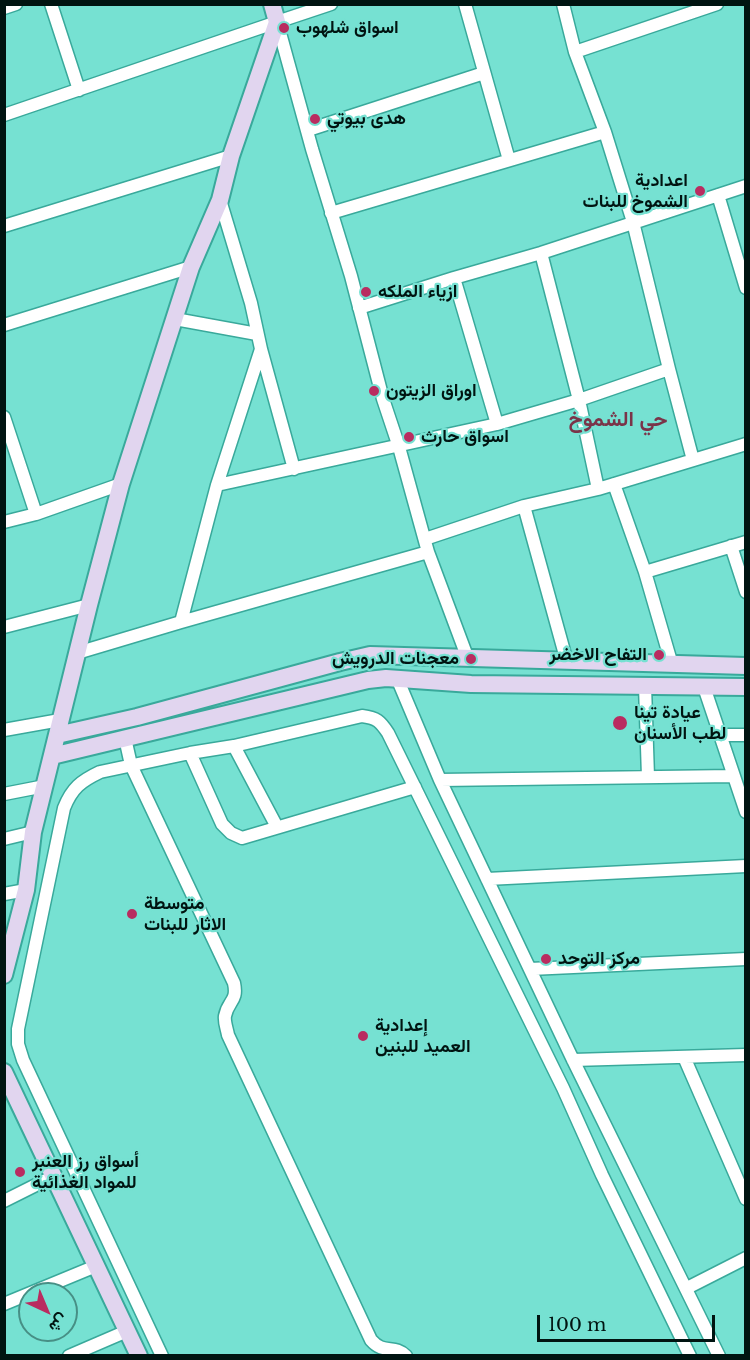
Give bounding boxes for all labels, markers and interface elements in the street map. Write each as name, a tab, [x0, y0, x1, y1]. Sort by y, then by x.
place label: اسواق شلهوب	[296, 17, 399, 39]
marker: اسواق شلهوب	[277, 21, 291, 35]
place label: هدى بيوتي	[327, 108, 406, 130]
marker: هدى بيوتي	[308, 112, 322, 126]
place label: اعدادية الشموخ للبنات	[583, 170, 688, 213]
marker: اعدادية الشموخ للبنات	[693, 184, 707, 198]
place label: ازياء الملكه	[378, 281, 457, 303]
marker: ازياء الملكه	[359, 285, 373, 299]
place label: اوراق الزيتون	[386, 380, 477, 402]
marker: اوراق الزيتون	[367, 384, 381, 398]
district label: حي الشموخ	[568, 407, 668, 433]
place label: اسواق حارث	[421, 426, 509, 448]
marker: اسواق حارث	[402, 430, 416, 444]
place label: التفاح الاخضر	[549, 644, 647, 666]
place label: معجنات الدرويش	[332, 648, 459, 670]
marker: التفاح الاخضر	[652, 648, 666, 662]
marker: معجنات الدرويش	[464, 652, 478, 666]
place label: عيادة تينا لطب الأسنان	[634, 702, 726, 744]
marker: عيادة تينا لطب الأسنان	[611, 714, 629, 732]
place label: متوسطة الاثار للبنات	[144, 893, 226, 936]
marker: متوسطة الاثار للبنات	[125, 907, 139, 921]
place label: مركز التوحد	[558, 948, 640, 970]
marker: مركز التوحد	[539, 952, 553, 966]
place label: إعدادية العميد للبنين	[375, 1015, 471, 1058]
marker: إعدادية العميد للبنين	[356, 1029, 370, 1043]
place label: أسواق رز العنبر للمواد الغذائية	[32, 1151, 139, 1194]
marker: أسواق رز العنبر للمواد الغذائية	[13, 1165, 27, 1179]
north arrow	[18, 1282, 78, 1342]
scale bar	[540, 1303, 718, 1341]
text: ش	[45, 1310, 73, 1337]
text: 100 m	[548, 1314, 606, 1336]

